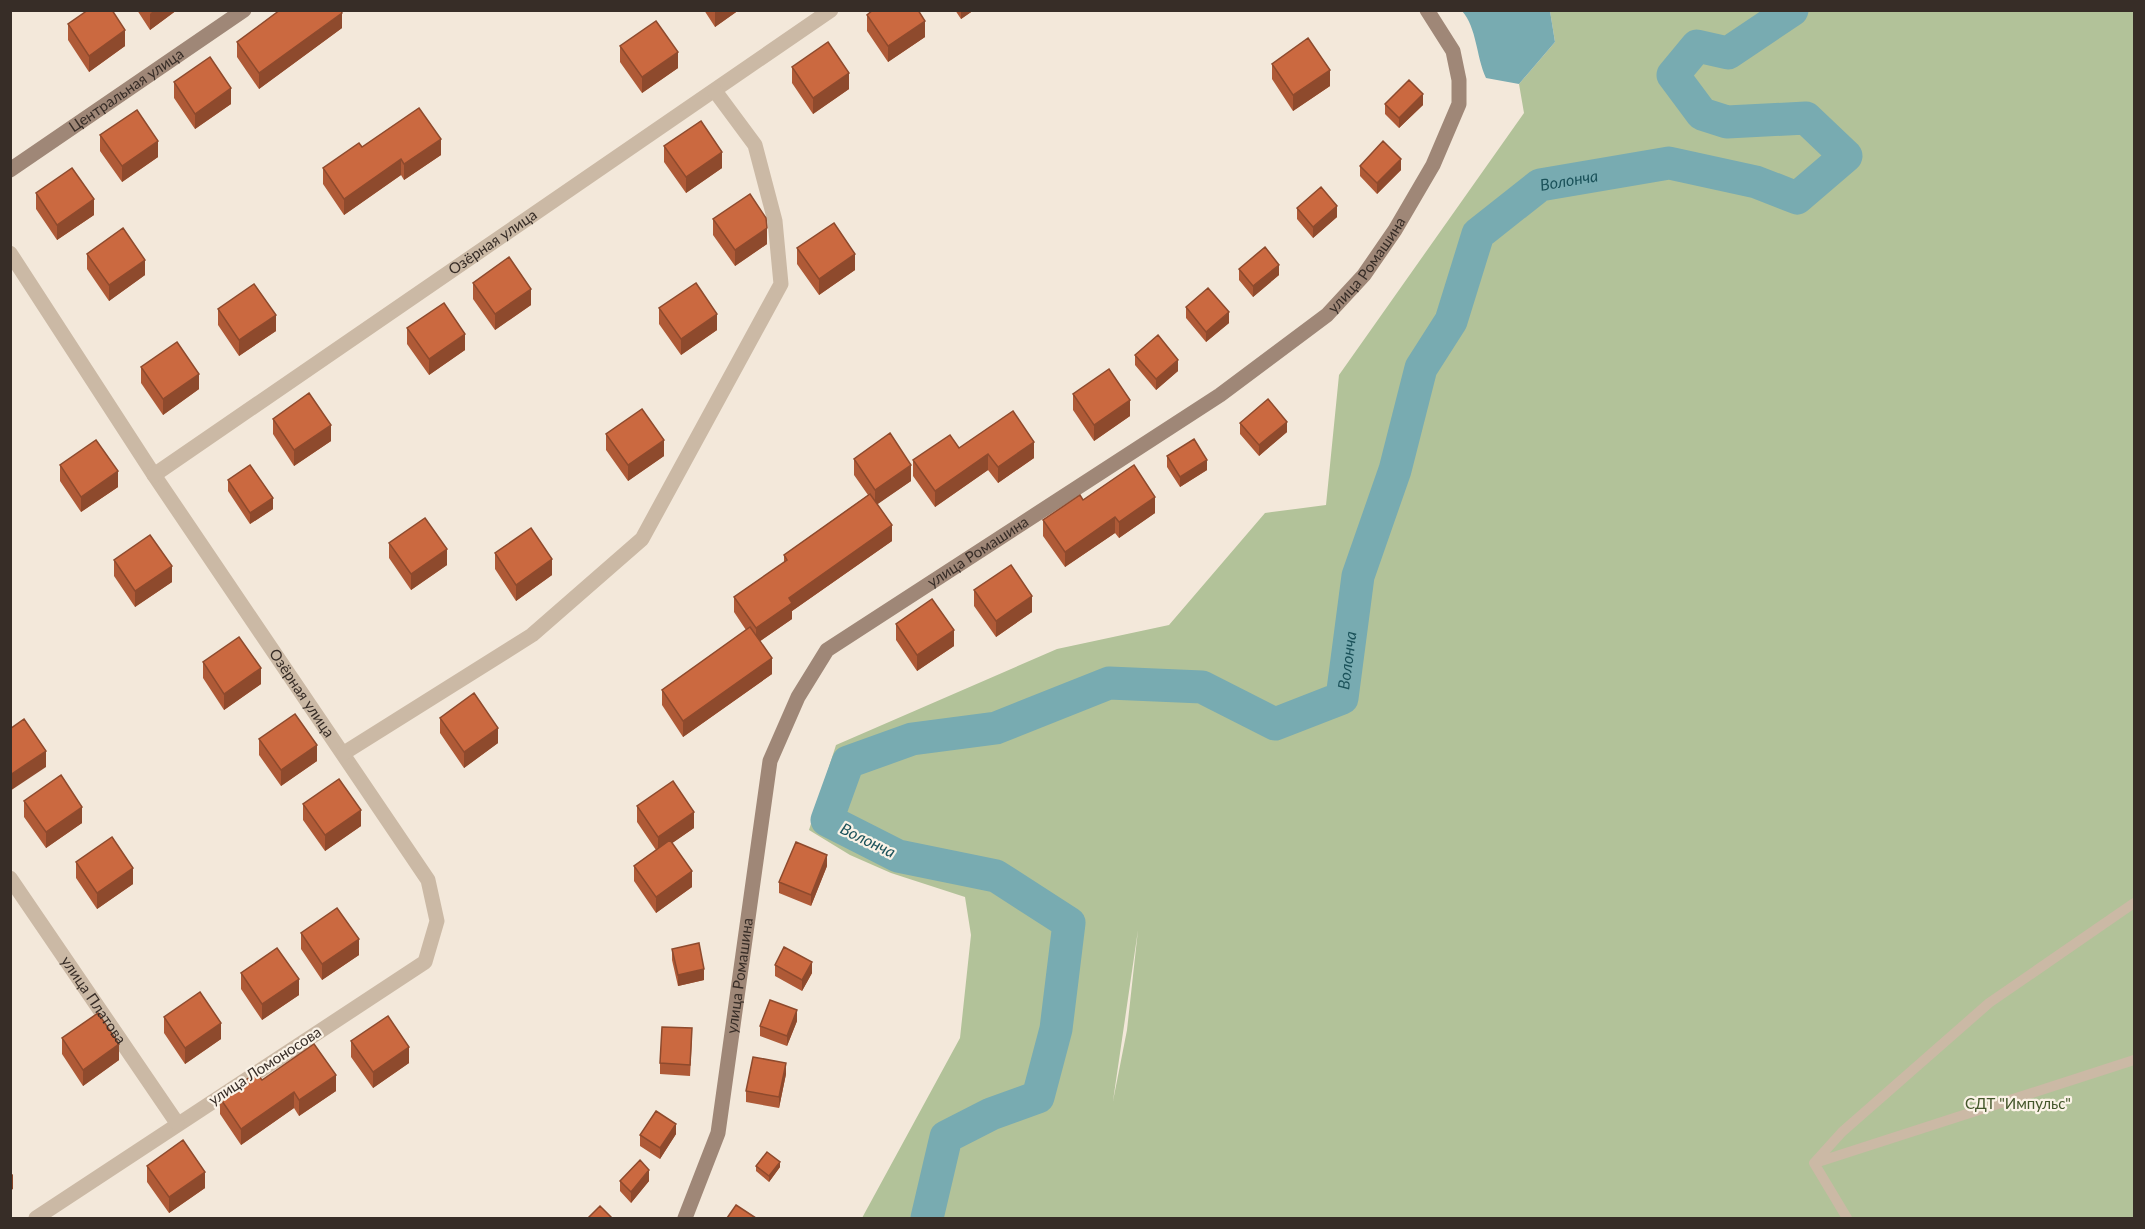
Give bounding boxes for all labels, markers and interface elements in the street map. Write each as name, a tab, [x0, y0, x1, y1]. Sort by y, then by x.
street label: Центральная улица	[65, 44, 187, 135]
water label: Волонча	[1538, 165, 1599, 194]
street label: Озёрная улица	[445, 205, 540, 278]
street label: улица Ромашина	[1323, 213, 1409, 316]
street label: улица Ромашина	[924, 512, 1032, 591]
water label: Волонча	[1333, 630, 1360, 691]
street label: Озёрная улица	[266, 645, 339, 740]
water label: Волонча	[838, 818, 899, 861]
street label: улица Ромашина	[722, 916, 756, 1035]
street label: улица Платова	[58, 952, 131, 1047]
street label: улица Ломоносова	[205, 1022, 324, 1108]
park label: СДТ "Импульс"	[1965, 1094, 2071, 1112]

